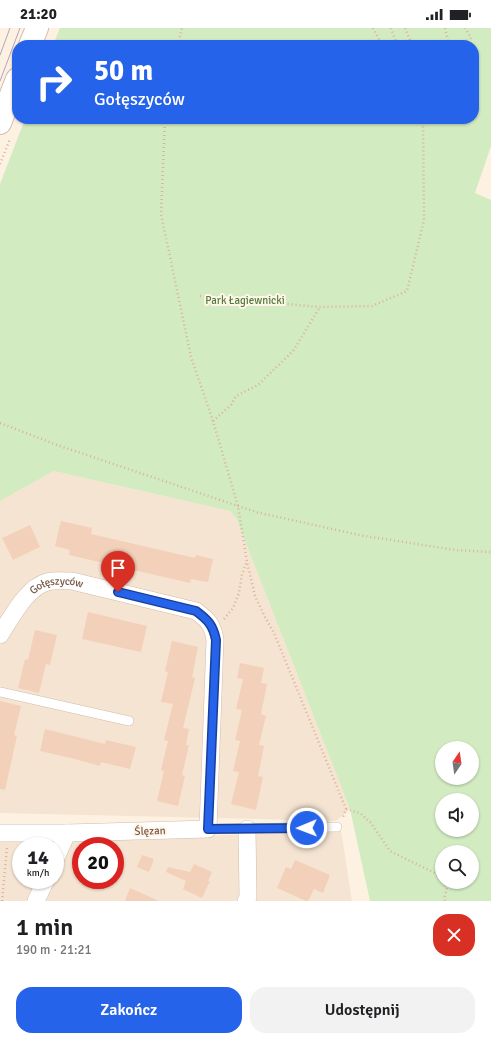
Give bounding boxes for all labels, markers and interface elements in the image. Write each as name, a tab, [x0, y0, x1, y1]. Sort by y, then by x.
text: 21:20	[20, 5, 57, 23]
text: 50 m	[94, 54, 153, 88]
icon: right	[28, 56, 80, 108]
text: Gołęszyców	[94, 88, 185, 110]
park label: Park Łagiewnicki	[205, 294, 285, 307]
pin	[101, 551, 135, 592]
icon: arrive	[107, 557, 129, 579]
street label: Gołęszyców	[27, 574, 85, 597]
north arrow	[435, 741, 479, 785]
map controls	[435, 741, 479, 889]
button: sound	[435, 793, 479, 837]
position arrow	[286, 807, 328, 849]
street label: Ślęzan	[134, 823, 166, 838]
speed limit sign: 20	[72, 837, 124, 889]
text: 14	[27, 845, 49, 870]
button: search	[435, 845, 479, 889]
text: km/h	[27, 867, 49, 879]
text: 1 min	[16, 912, 73, 942]
button: close	[433, 914, 475, 956]
text: 190 m · 21:21	[16, 942, 92, 958]
button: Zakończ	[16, 987, 242, 1033]
button: Udostępnij	[250, 987, 475, 1033]

